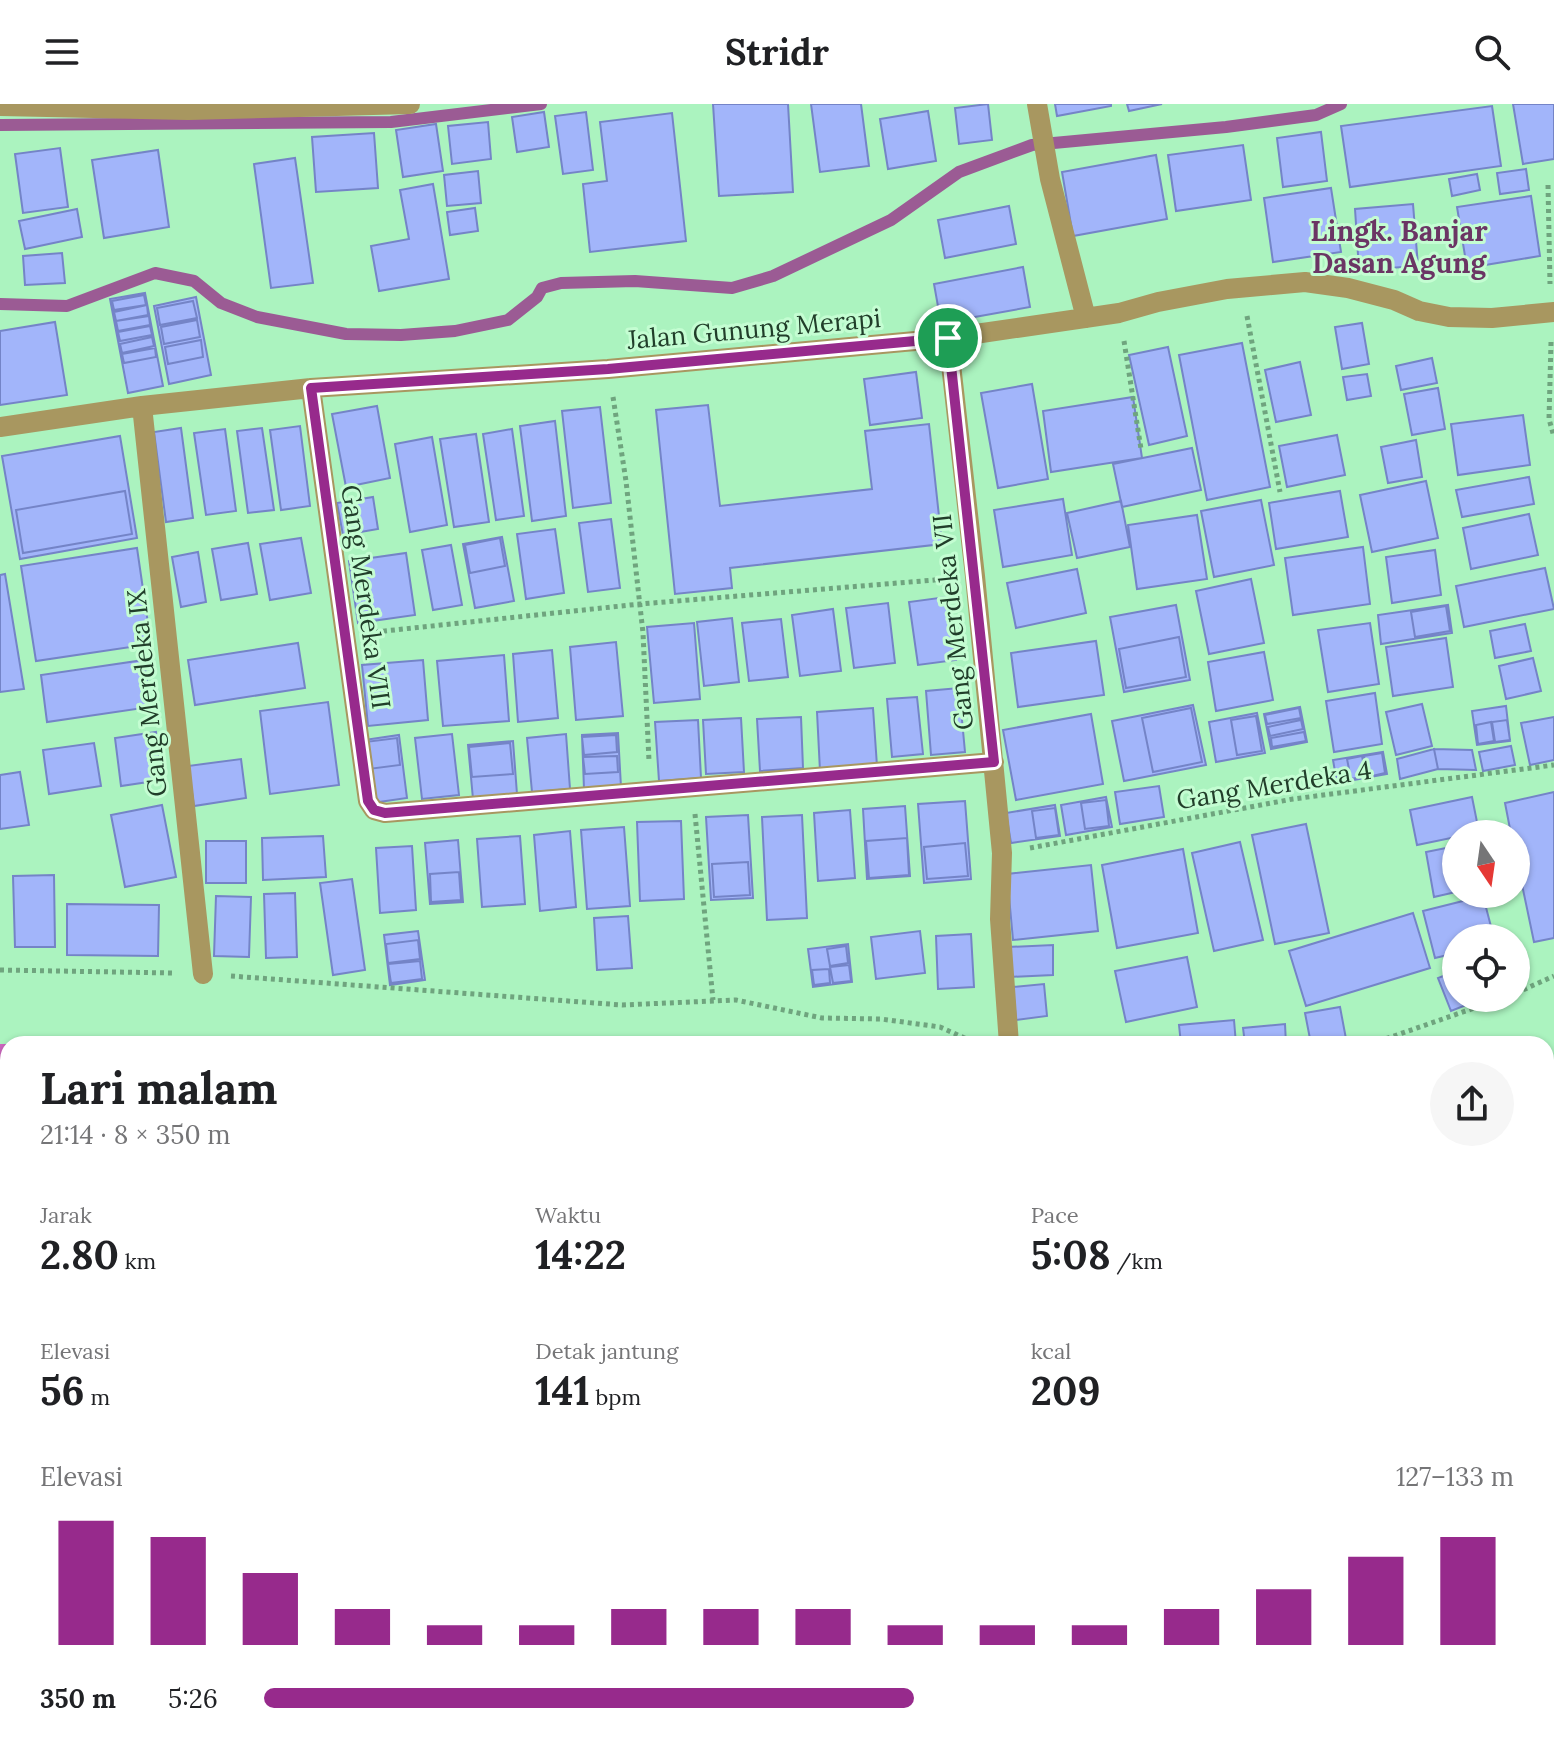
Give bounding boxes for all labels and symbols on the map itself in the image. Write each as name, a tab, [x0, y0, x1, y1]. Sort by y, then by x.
district label: Lingk. Banjar Dasan Agung	[1310, 213, 1488, 281]
street label: Jalan Gunung Merapi	[625, 301, 882, 356]
pin	[914, 304, 982, 372]
street label: Gang Merdeka VIII	[334, 483, 399, 711]
street label: Gang Merdeka VII	[925, 512, 980, 732]
street label: Gang Merdeka IX	[119, 587, 174, 798]
street label: Gang Merdeka 4	[1174, 753, 1374, 816]
north arrow	[1442, 820, 1530, 908]

